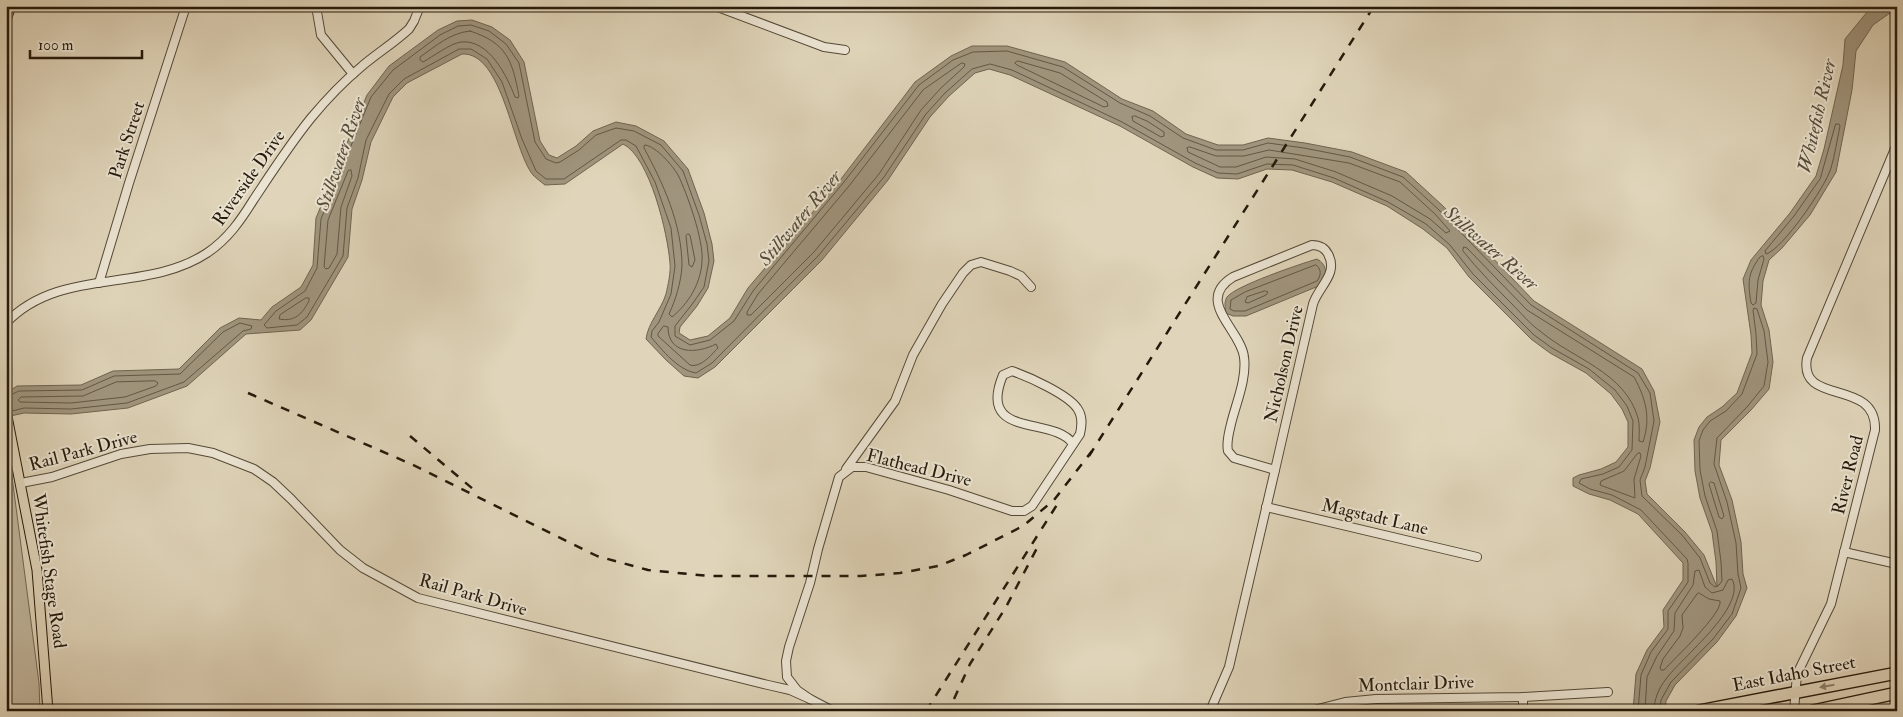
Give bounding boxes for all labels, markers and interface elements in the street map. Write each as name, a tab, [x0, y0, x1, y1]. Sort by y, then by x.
scale bar	[30, 28, 142, 60]
text: 100 m	[38, 36, 74, 55]
water label: Whitefish River	[1792, 56, 1842, 175]
water label: Stillwater River	[310, 94, 372, 214]
street label: Park Street	[104, 98, 150, 182]
street label: Riverside Drive	[208, 125, 291, 230]
water label: Stillwater River	[752, 165, 848, 272]
water label: Stillwater River	[1438, 200, 1544, 296]
street label: Nicholson Drive	[1259, 303, 1309, 425]
street label: Rail Park Drive	[26, 425, 140, 477]
street label: River Road	[1827, 433, 1869, 517]
street label: Flathead Drive	[864, 444, 974, 492]
street label: Whitefish Stage Road	[27, 491, 71, 650]
street label: Magstadt Lane	[1319, 494, 1431, 541]
street label: Rail Park Drive	[416, 569, 530, 622]
street label: East Idaho Street	[1731, 651, 1858, 697]
street label: Montclair Drive	[1357, 670, 1475, 698]
one-way arrow	[1818, 682, 1834, 690]

